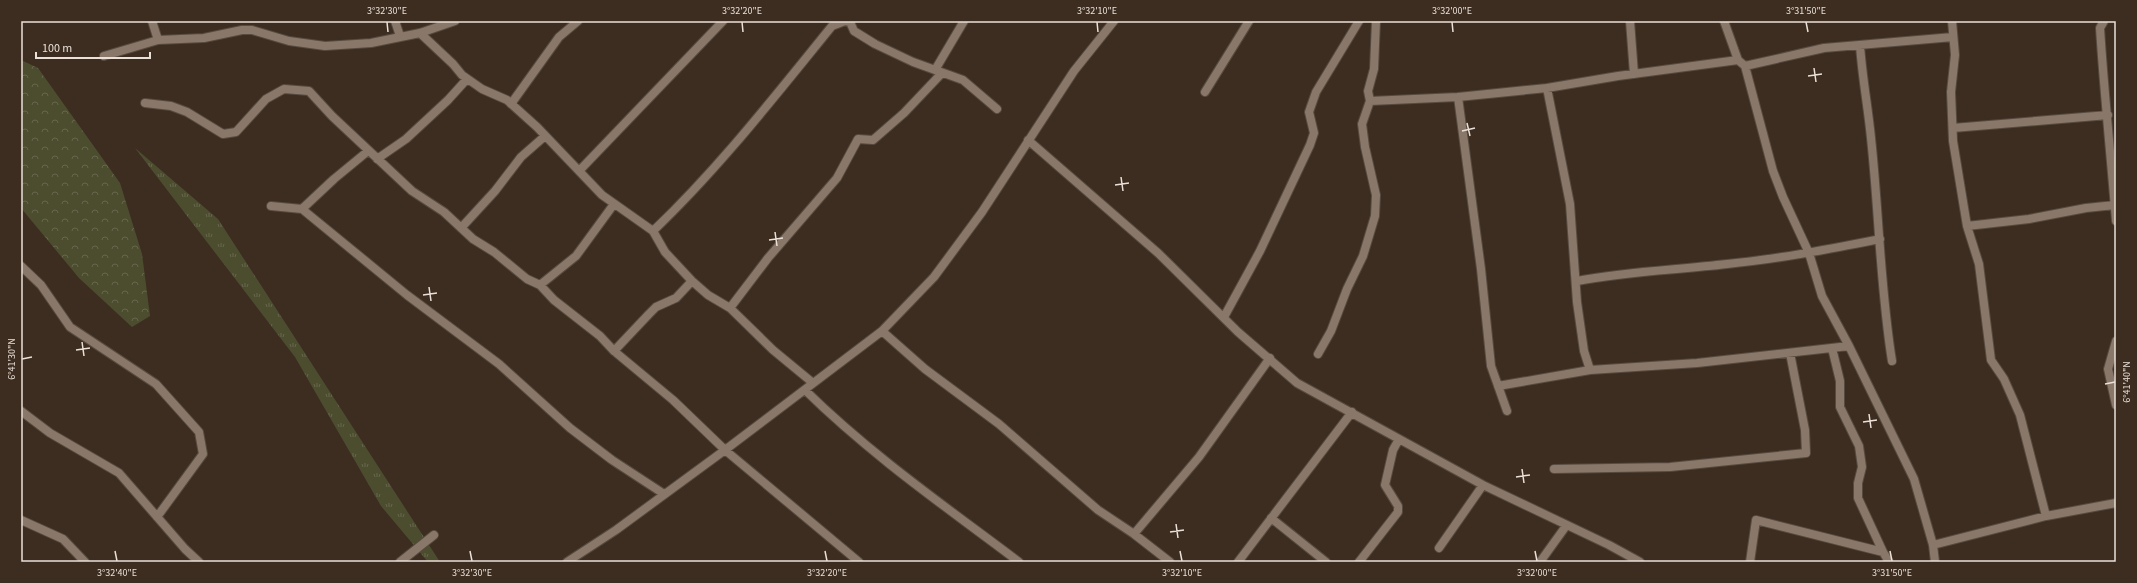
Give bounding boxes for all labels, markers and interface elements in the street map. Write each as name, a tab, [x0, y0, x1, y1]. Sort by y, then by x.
text: 3°32'30"E	[367, 4, 407, 18]
text: 3°32'20"E	[722, 4, 762, 18]
text: 3°32'10"E	[1077, 4, 1117, 18]
text: 3°32'00"E	[1432, 4, 1472, 18]
text: 3°31'50"E	[1786, 4, 1826, 18]
scale bar	[36, 34, 150, 60]
text: 100 m	[42, 40, 72, 57]
text: 6°41'30"N	[5, 338, 19, 380]
text: 6°41'40"N	[2120, 361, 2134, 403]
text: 3°32'40"E	[97, 566, 137, 580]
text: 3°32'30"E	[452, 566, 492, 580]
text: 3°32'20"E	[807, 566, 847, 580]
text: 3°32'10"E	[1162, 566, 1202, 580]
text: 3°32'00"E	[1517, 566, 1557, 580]
text: 3°31'50"E	[1872, 566, 1912, 580]

